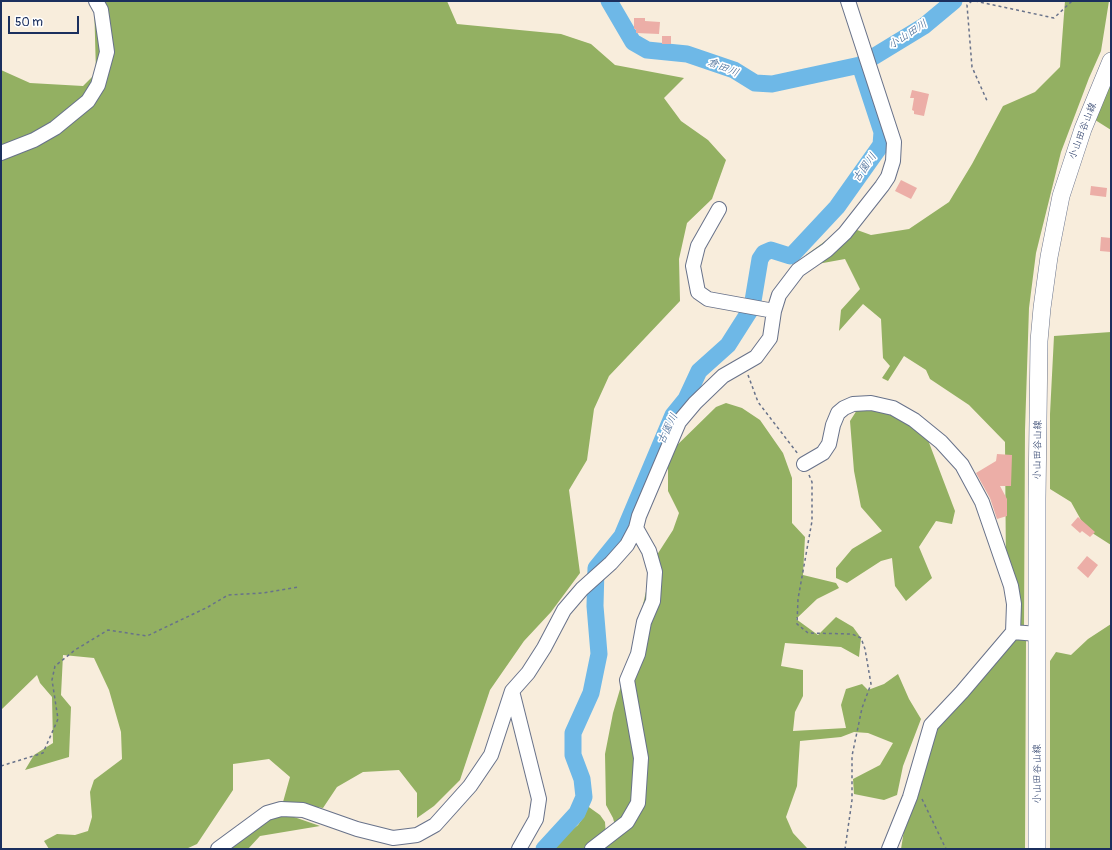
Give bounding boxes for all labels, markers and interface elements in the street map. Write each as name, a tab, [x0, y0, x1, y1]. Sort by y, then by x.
scale bar	[10, 8, 81, 34]
text: 50 m	[15, 15, 43, 30]
water label: 小山田川	[886, 17, 930, 53]
water label: 倉田川	[705, 56, 741, 80]
street label: 小山田谷山線	[1067, 101, 1099, 161]
water label: 古園川	[850, 151, 880, 185]
water label: 古園川	[655, 411, 681, 447]
street label: 小山田谷山線	[1031, 420, 1045, 480]
street label: 小山田谷山線	[1031, 744, 1043, 804]

